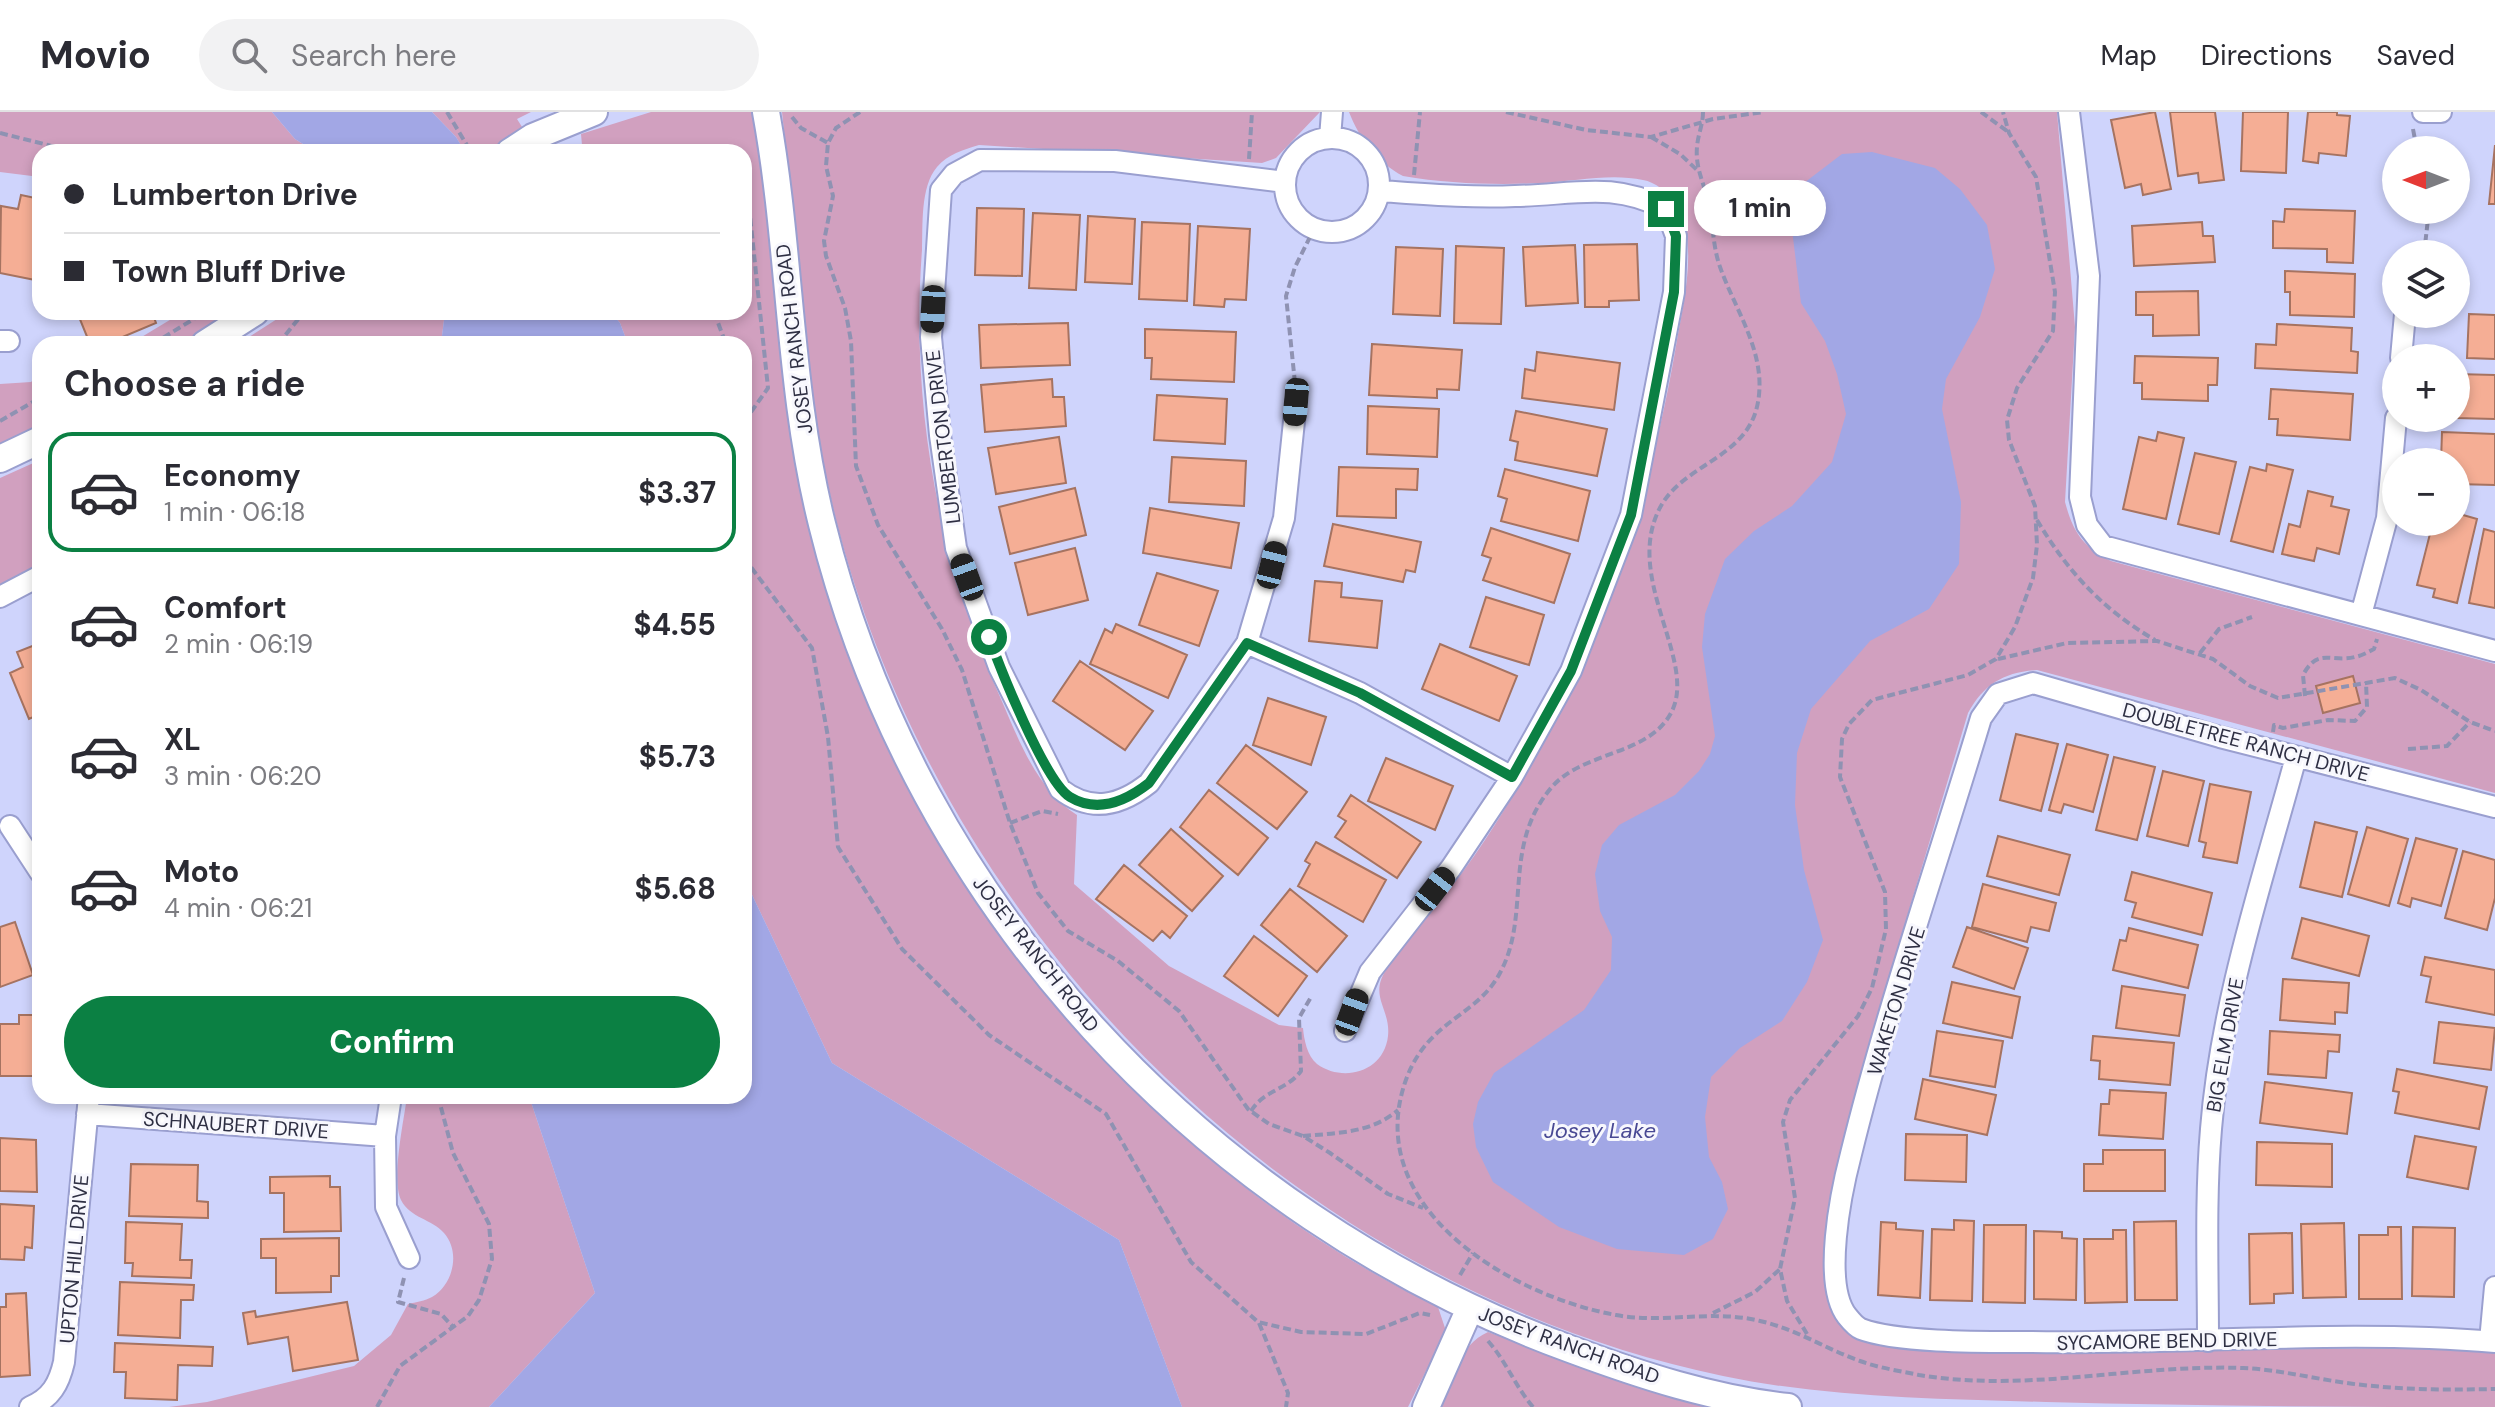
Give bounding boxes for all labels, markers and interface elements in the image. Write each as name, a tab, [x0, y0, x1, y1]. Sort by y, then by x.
search box	[199, 19, 759, 91]
text: Movio	[40, 30, 151, 80]
icon: search	[227, 33, 271, 77]
text: Search here	[291, 36, 457, 75]
text: Map	[2100, 37, 2157, 74]
text: Directions	[2201, 37, 2333, 74]
text: Saved	[2377, 37, 2455, 74]
north arrow	[2382, 136, 2470, 224]
map controls	[2382, 136, 2470, 536]
text: Lumberton Drive	[112, 175, 358, 214]
callout: 1 min	[1694, 181, 1826, 237]
route end	[1648, 191, 1684, 227]
text: 1 min	[1728, 191, 1792, 225]
button: layers	[2382, 240, 2470, 328]
street label: JOSEY RANCH ROAD	[769, 243, 819, 435]
text: Town Bluff Drive	[112, 252, 346, 291]
car	[920, 284, 946, 334]
button: +	[2382, 344, 2470, 432]
street label: LUMBERTON DRIVE	[919, 348, 967, 526]
text: Choose a ride	[64, 360, 305, 407]
car	[1282, 377, 1310, 427]
button: −	[2382, 448, 2470, 536]
icon: car	[68, 456, 140, 528]
text: Economy	[164, 456, 301, 495]
text: $3.37	[638, 473, 716, 512]
text: 1 min · 06:18	[164, 495, 306, 529]
car	[1255, 539, 1289, 591]
car	[948, 550, 986, 604]
icon: car	[68, 588, 140, 660]
text: Comfort	[164, 588, 287, 627]
text: $4.55	[634, 605, 716, 644]
route start	[971, 619, 1007, 655]
text: 2 min · 06:19	[164, 627, 313, 661]
street label: DOUBLETREE RANCH DRIVE	[2120, 697, 2372, 787]
icon: car	[68, 720, 140, 792]
text: XL	[164, 720, 201, 759]
text: $5.73	[639, 737, 716, 776]
text: 3 min · 06:20	[164, 759, 321, 793]
icon: car	[68, 852, 140, 924]
text: Moto	[164, 852, 239, 891]
car	[1411, 863, 1459, 915]
text: $5.68	[635, 869, 716, 908]
street label: JOSEY RANCH ROAD	[967, 871, 1105, 1037]
text: 4 min · 06:21	[164, 891, 312, 925]
street label: WAKETON DRIVE	[1861, 923, 1931, 1079]
street label: BIG ELM DRIVE	[2200, 976, 2250, 1114]
car	[1333, 985, 1371, 1039]
button: Confirm	[64, 996, 720, 1088]
street label: SCHNAUBERT DRIVE	[142, 1106, 330, 1144]
water label: Josey Lake	[1544, 1116, 1656, 1145]
street label: UPTON HILL DRIVE	[54, 1173, 94, 1345]
street label: JOSEY RANCH ROAD	[1475, 1300, 1663, 1390]
street label: SYCAMORE BEND DRIVE	[2056, 1326, 2278, 1356]

